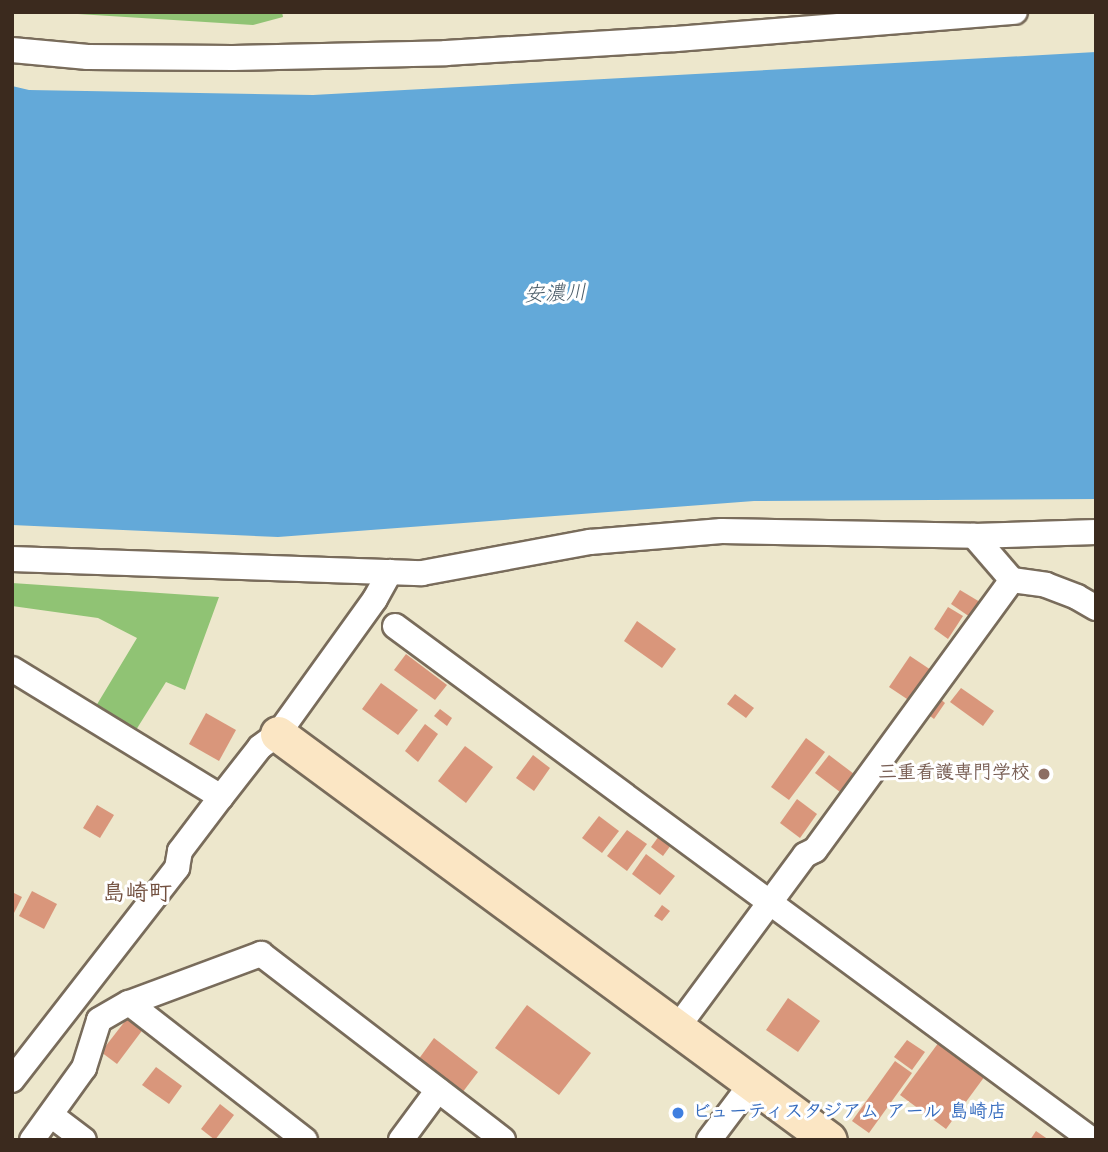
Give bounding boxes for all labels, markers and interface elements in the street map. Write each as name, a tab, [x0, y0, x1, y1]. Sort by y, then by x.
water label: 安濃川	[523, 281, 587, 309]
place label: 三重看護専門学校	[878, 763, 1030, 785]
marker: 三重看護専門学校	[1036, 766, 1052, 782]
district label: 島崎町	[103, 880, 171, 908]
place label: ビューティスタジアム アール 島崎店	[692, 1102, 1009, 1124]
marker: ビューティスタジアム アール 島崎店	[670, 1105, 686, 1121]

